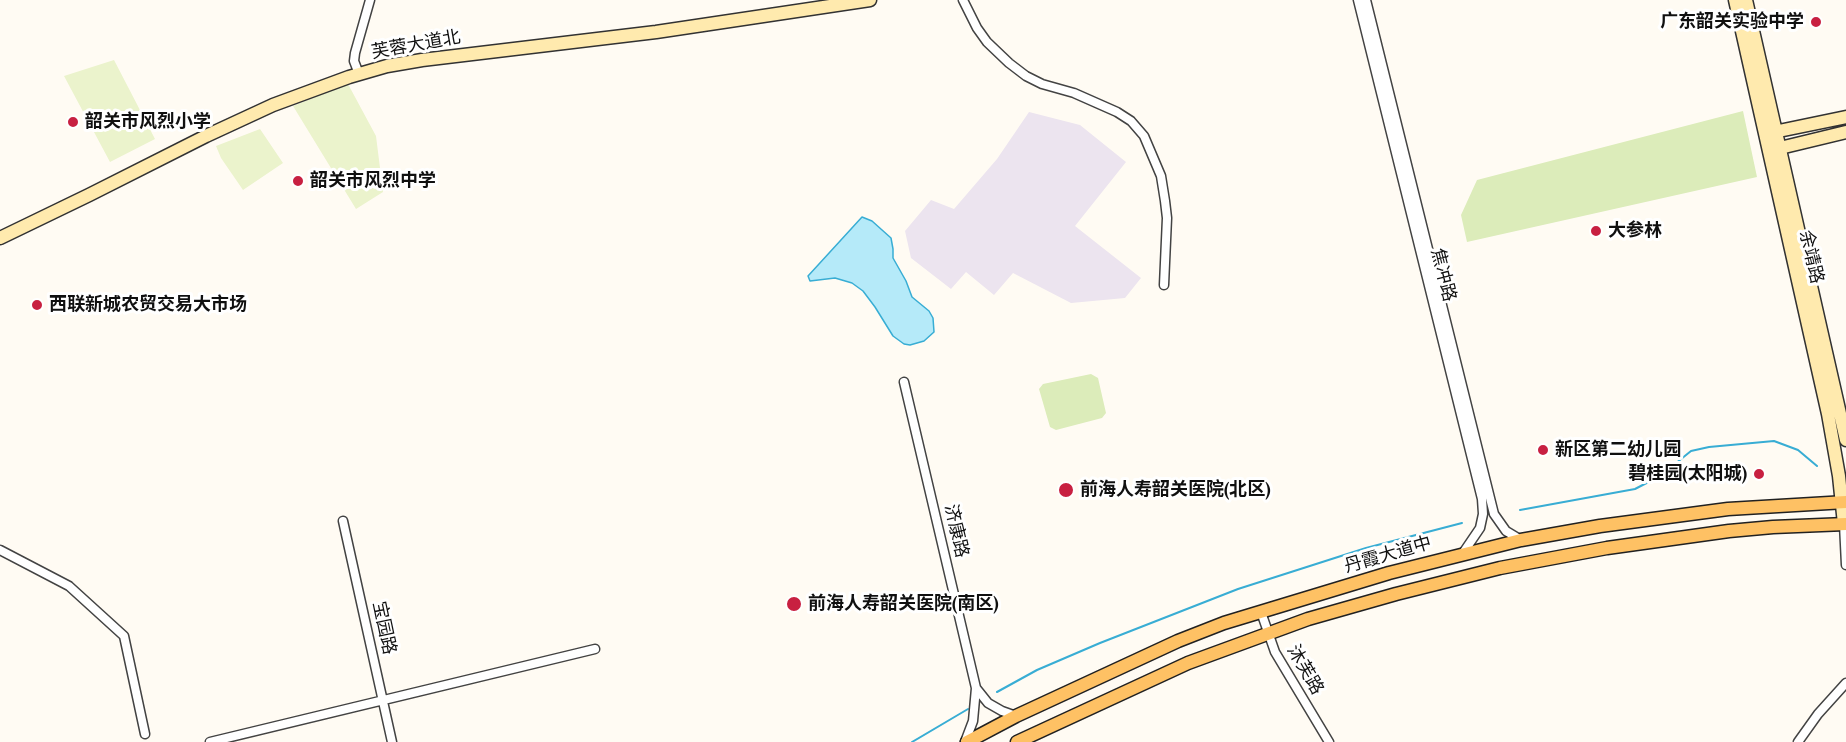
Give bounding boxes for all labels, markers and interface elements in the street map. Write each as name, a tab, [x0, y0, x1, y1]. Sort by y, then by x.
place label: 广东韶关实验中学	[1660, 11, 1804, 33]
marker: 广东韶关实验中学	[1809, 15, 1823, 29]
street label: 芙蓉大道北	[370, 27, 462, 63]
place label: 韶关市风烈小学	[85, 111, 211, 133]
marker: 韶关市风烈小学	[66, 115, 80, 129]
place label: 韶关市风烈中学	[310, 170, 436, 192]
marker: 韶关市风烈中学	[291, 174, 305, 188]
place label: 大参林	[1608, 220, 1662, 242]
marker: 大参林	[1589, 224, 1603, 238]
street label: 余靖路	[1794, 228, 1828, 286]
street label: 焦冲路	[1426, 246, 1460, 304]
place label: 西联新城农贸交易大市场	[49, 294, 247, 316]
marker: 西联新城农贸交易大市场	[30, 298, 44, 312]
place label: 新区第二幼儿园	[1555, 439, 1681, 461]
marker: 新区第二幼儿园	[1536, 443, 1550, 457]
place label: 碧桂园(太阳城)	[1628, 463, 1747, 485]
marker: 碧桂园(太阳城)	[1752, 467, 1766, 481]
place label: 前海人寿韶关医院(北区)	[1080, 479, 1271, 501]
marker: 前海人寿韶关医院(北区)	[1057, 481, 1075, 499]
street label: 济康路	[939, 502, 973, 560]
street label: 丹霞大道中	[1342, 532, 1434, 578]
place label: 前海人寿韶关医院(南区)	[808, 593, 999, 615]
marker: 前海人寿韶关医院(南区)	[785, 595, 803, 613]
street label: 宝园路	[368, 599, 400, 657]
street label: 沐芙路	[1282, 641, 1328, 699]

